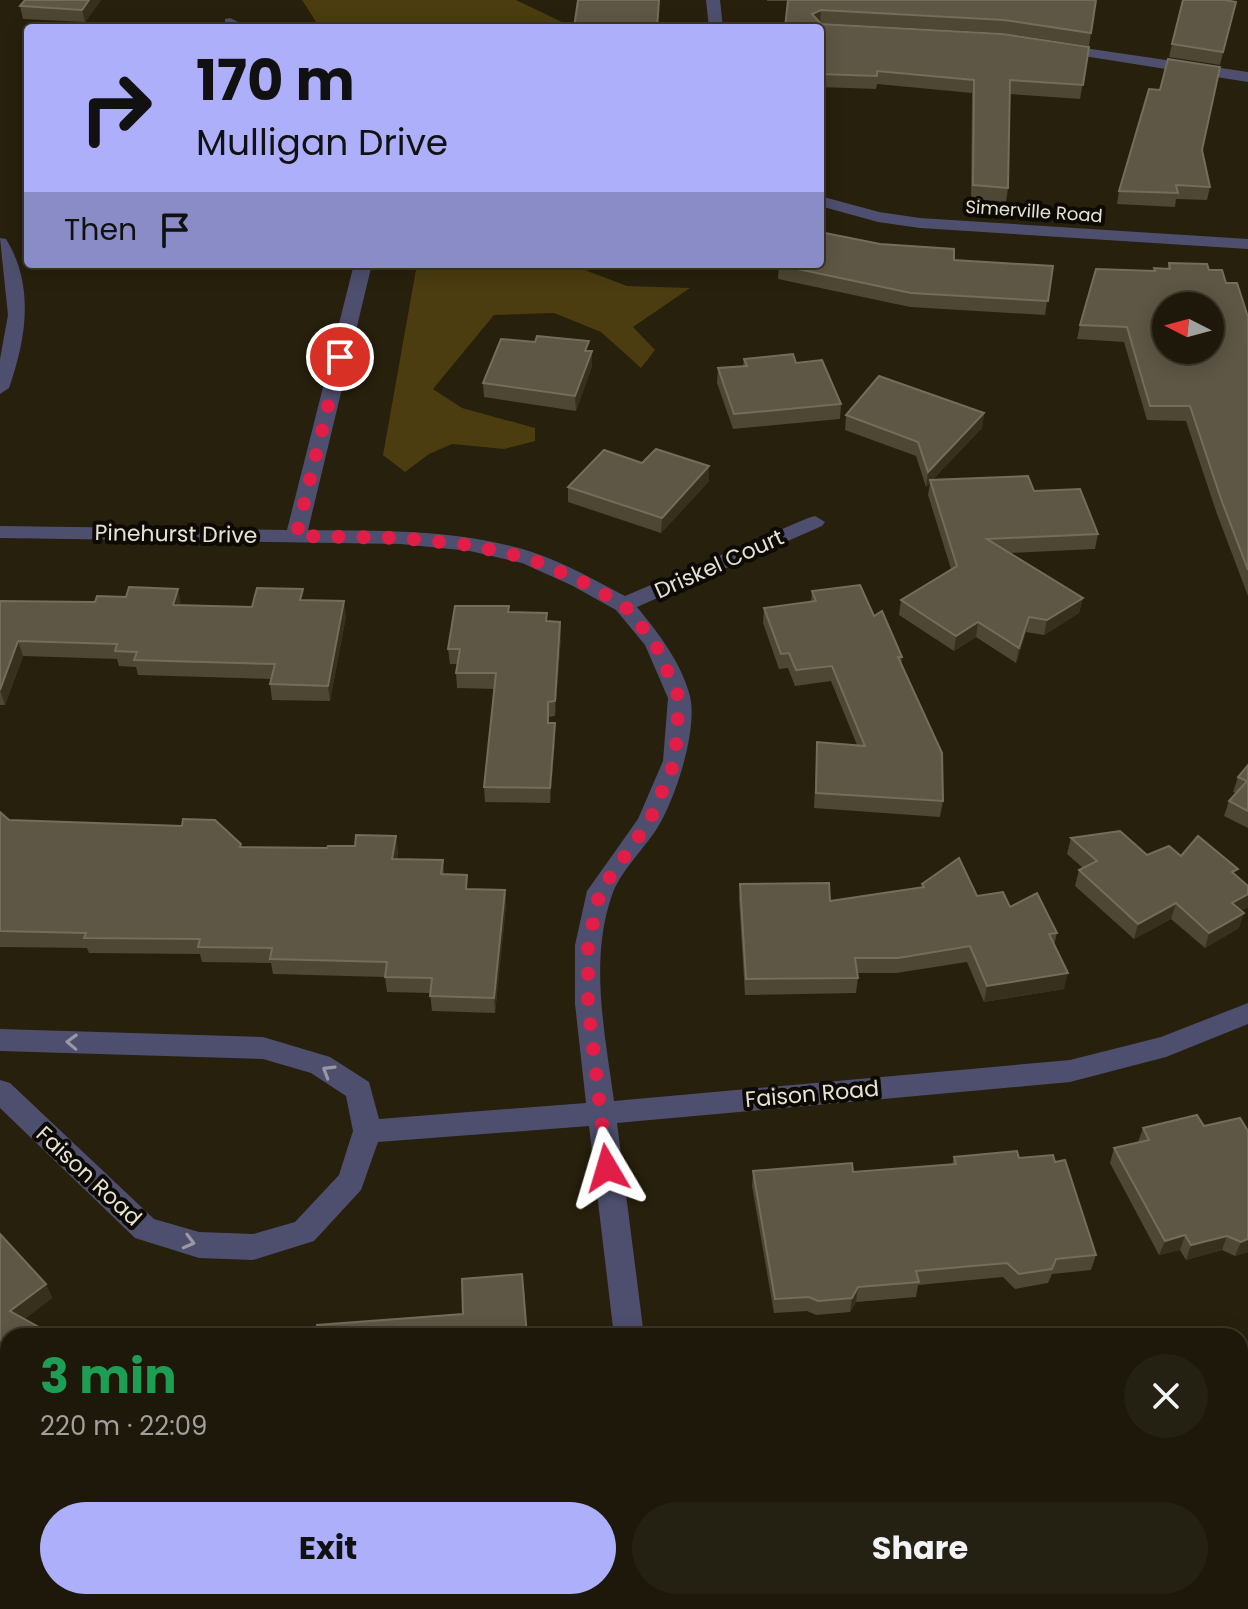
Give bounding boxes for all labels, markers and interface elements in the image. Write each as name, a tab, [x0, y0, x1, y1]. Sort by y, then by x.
text: 170 m	[196, 41, 355, 120]
icon: right	[64, 56, 168, 160]
text: Mulligan Drive	[196, 117, 448, 168]
street label: Simerville Road	[965, 194, 1103, 228]
text: Then	[64, 208, 137, 251]
icon: arrive	[153, 208, 197, 252]
north arrow	[1152, 292, 1224, 364]
map controls	[1152, 292, 1224, 364]
pin	[306, 323, 374, 391]
icon: arrive	[318, 335, 362, 379]
street label: Pinehurst Drive	[94, 517, 258, 551]
street label: Driskel Court	[650, 522, 788, 606]
one-way arrow	[65, 1034, 78, 1051]
one-way arrow	[322, 1065, 337, 1081]
street label: Faison Road	[744, 1073, 880, 1115]
street label: Faison Road	[29, 1119, 149, 1233]
position arrow	[565, 1126, 649, 1210]
one-way arrow	[182, 1232, 196, 1249]
text: 3 min	[40, 1343, 177, 1410]
button: close	[1124, 1354, 1208, 1438]
text: 220 m · 22:09	[40, 1408, 208, 1444]
button: Exit	[40, 1502, 616, 1594]
button: Share	[632, 1502, 1208, 1594]

